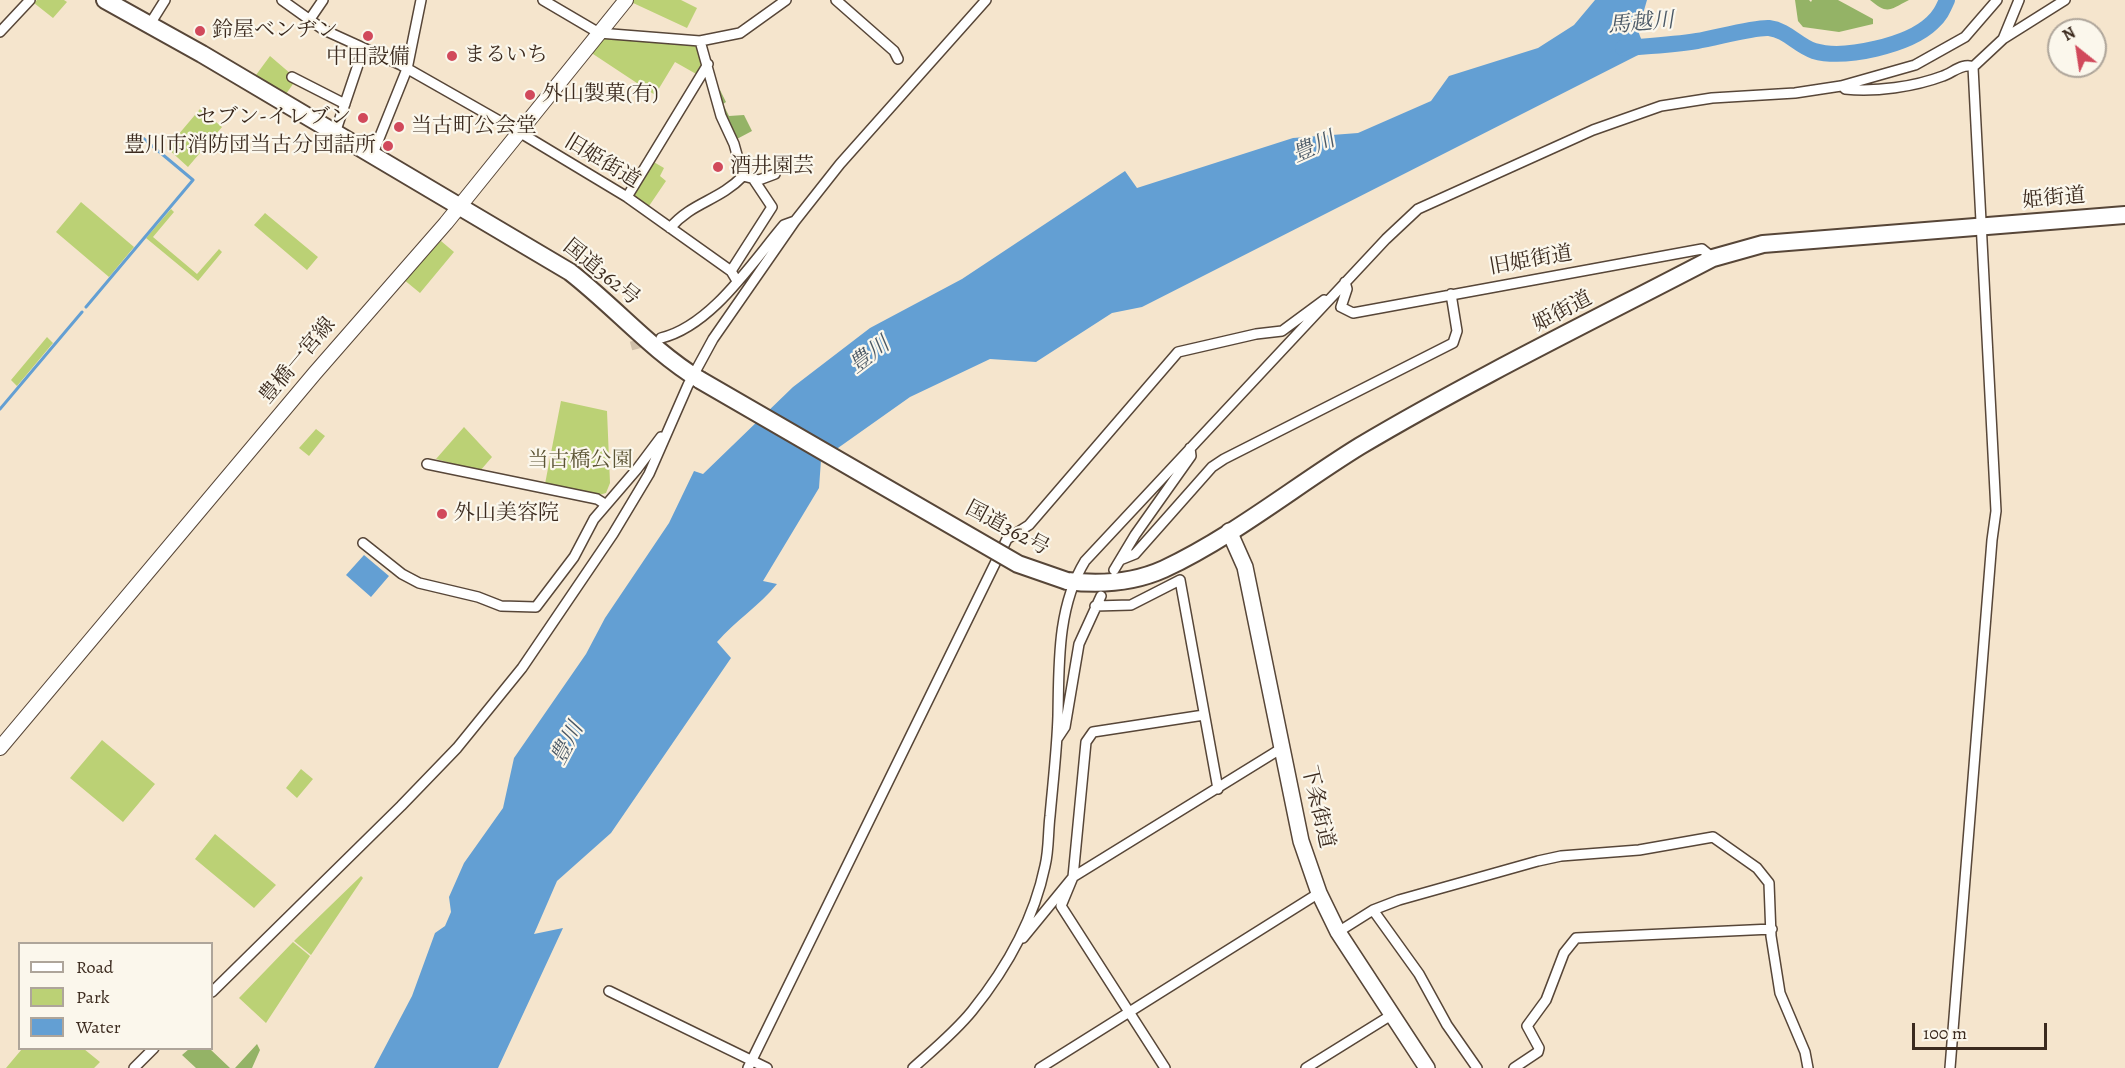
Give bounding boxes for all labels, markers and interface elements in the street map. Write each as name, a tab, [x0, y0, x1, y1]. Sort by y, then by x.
water label: 馬越川	[1607, 8, 1675, 40]
place label: 鈴屋ベンヂン	[212, 18, 338, 44]
north arrow	[2047, 18, 2107, 78]
text: N	[2058, 22, 2080, 47]
marker: 鈴屋ベンヂン	[193, 24, 207, 38]
marker: 中田設備	[361, 29, 375, 43]
place label: まるいち	[464, 43, 548, 69]
place label: 中田設備	[326, 45, 410, 71]
marker: まるいち	[445, 49, 459, 63]
place label: 外山製菓(有)	[542, 82, 659, 108]
marker: 外山製菓(有)	[523, 88, 537, 102]
place label: セブン-イレブン	[196, 105, 351, 131]
marker: セブン-イレブン	[356, 111, 370, 125]
place label: 当古町公会堂	[411, 114, 537, 140]
marker: 当古町公会堂	[392, 120, 406, 134]
water label: 豊川	[1289, 127, 1339, 169]
street label: 旧姫街道	[560, 130, 644, 194]
place label: 豊川市消防団当古分団詰所	[124, 133, 376, 159]
marker: 豊川市消防団当古分団詰所	[381, 139, 395, 153]
place label: 酒井園芸	[730, 154, 814, 180]
marker: 酒井園芸	[711, 160, 725, 174]
street label: 姫街道	[2022, 184, 2086, 214]
street label: 国道362号	[558, 234, 644, 312]
street label: 旧姫街道	[1487, 241, 1575, 281]
street label: 姫街道	[1529, 286, 1597, 338]
street label: 豊橋一宮線	[255, 313, 341, 409]
water label: 豊川	[844, 332, 896, 380]
park label: 当古橋公園	[528, 448, 632, 474]
street label: 国道362号	[961, 496, 1053, 562]
place label: 外山美容院	[454, 501, 559, 527]
marker: 外山美容院	[435, 507, 449, 521]
water label: 豊川	[546, 718, 590, 770]
street label: 下条街道	[1295, 763, 1339, 851]
legend	[18, 942, 213, 1050]
text: Road	[76, 955, 113, 979]
text: Park	[76, 985, 110, 1009]
scale bar	[1915, 1011, 2050, 1049]
text: Water	[76, 1015, 121, 1039]
text: 100 m	[1923, 1021, 1967, 1045]

